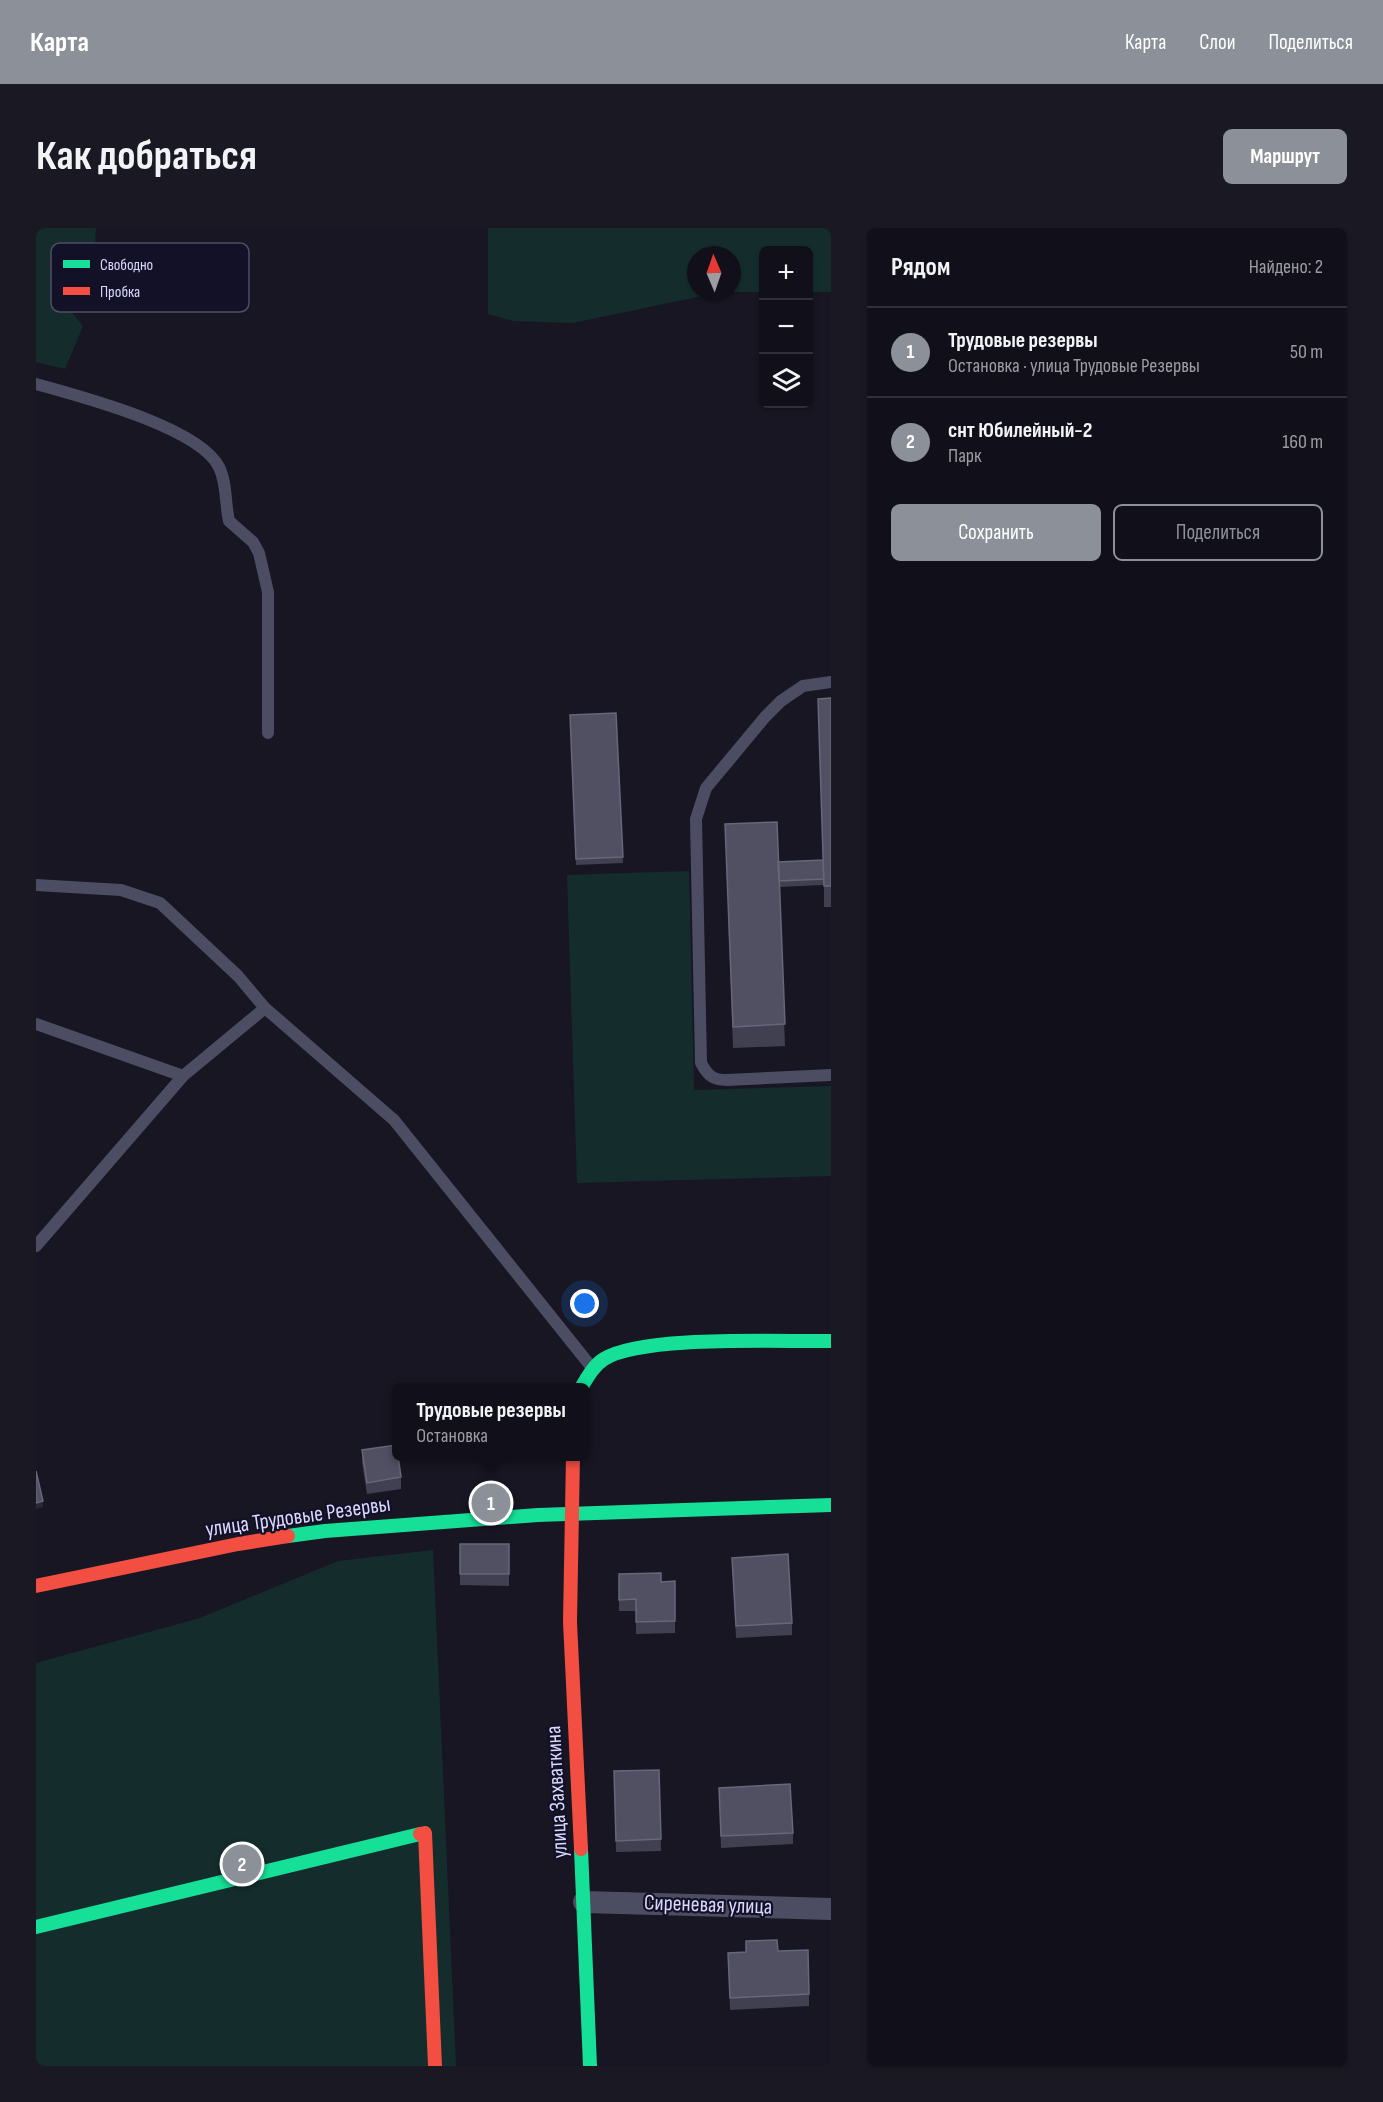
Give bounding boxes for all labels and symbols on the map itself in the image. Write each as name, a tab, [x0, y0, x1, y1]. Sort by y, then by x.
legend	[51, 243, 249, 312]
north arrow	[687, 246, 741, 300]
text: Свободно	[100, 256, 153, 275]
text: Пробка	[100, 283, 140, 302]
your location	[570, 1289, 599, 1318]
pin: 1	[472, 1480, 510, 1526]
street label: улица Трудовые Резервы	[204, 1491, 392, 1543]
street label: улица Захваткина	[540, 1725, 574, 1859]
pin: 2	[222, 1842, 262, 1886]
street label: Сиреневая улица	[643, 1889, 773, 1921]

